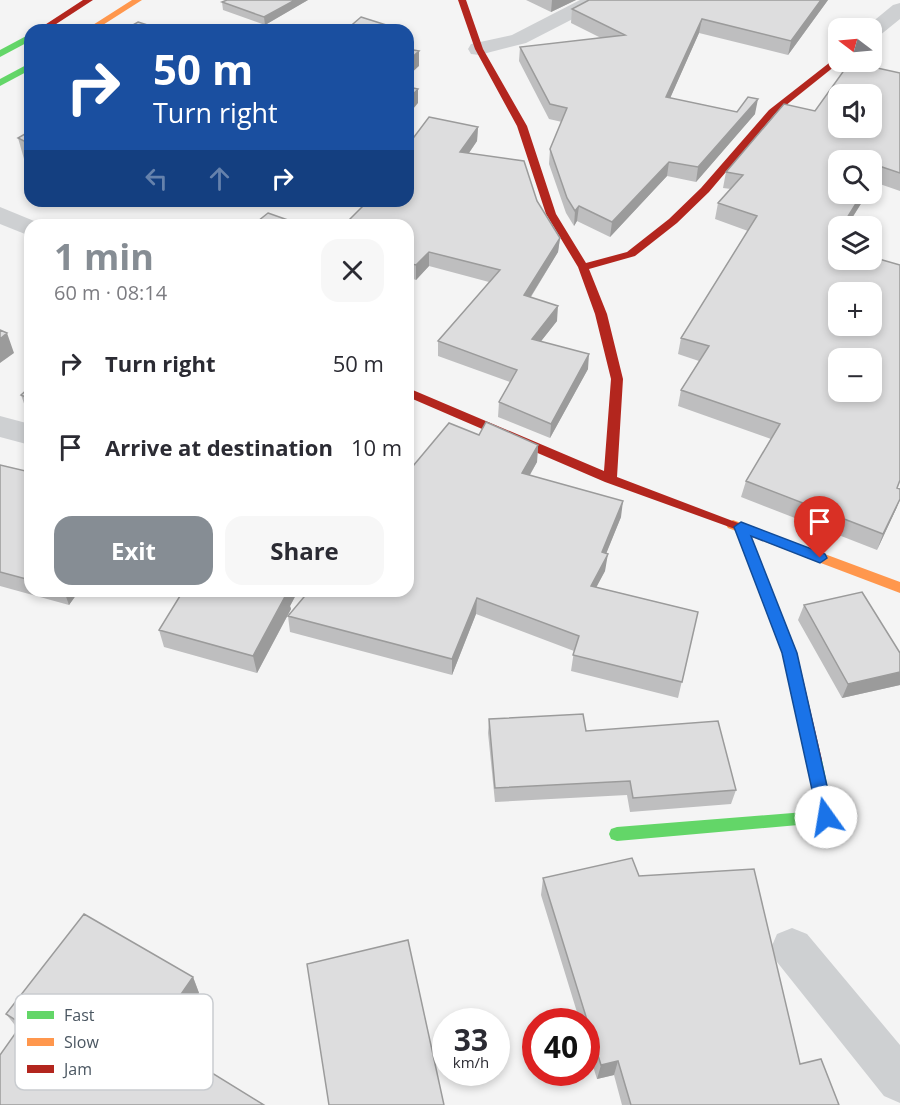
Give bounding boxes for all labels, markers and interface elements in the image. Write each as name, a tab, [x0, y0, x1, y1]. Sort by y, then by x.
north arrow	[828, 18, 882, 72]
map controls	[828, 18, 882, 402]
text: 50 m	[153, 40, 253, 97]
icon: right	[54, 48, 132, 126]
button: sound	[828, 84, 882, 138]
text: Turn right	[153, 94, 278, 131]
button: search	[828, 150, 882, 204]
icon: left	[140, 162, 173, 195]
icon: ahead	[203, 162, 236, 195]
icon: right	[266, 162, 299, 195]
button: layers	[828, 216, 882, 270]
text: 1 min	[54, 232, 154, 281]
button: close	[321, 239, 384, 302]
text: 60 m · 08:14	[54, 279, 167, 306]
button: +	[828, 282, 882, 336]
icon: right	[54, 347, 87, 380]
text: Turn right	[105, 348, 216, 378]
text: 50 m	[333, 348, 384, 378]
button: −	[828, 348, 882, 402]
icon: arrive	[54, 431, 87, 464]
text: Arrive at destination	[105, 432, 333, 462]
text: 10 m	[351, 432, 402, 462]
pin	[794, 496, 845, 558]
icon: arrive	[803, 505, 836, 538]
button: Exit	[54, 516, 213, 585]
button: Share	[225, 516, 384, 585]
position arrow	[794, 785, 858, 849]
legend	[15, 994, 213, 1090]
text: Fast	[64, 1004, 95, 1026]
speed limit sign: 40	[522, 1008, 600, 1086]
text: 33	[454, 1019, 488, 1060]
text: Slow	[64, 1031, 99, 1053]
text: km/h	[453, 1052, 489, 1072]
text: Jam	[62, 1058, 92, 1080]

